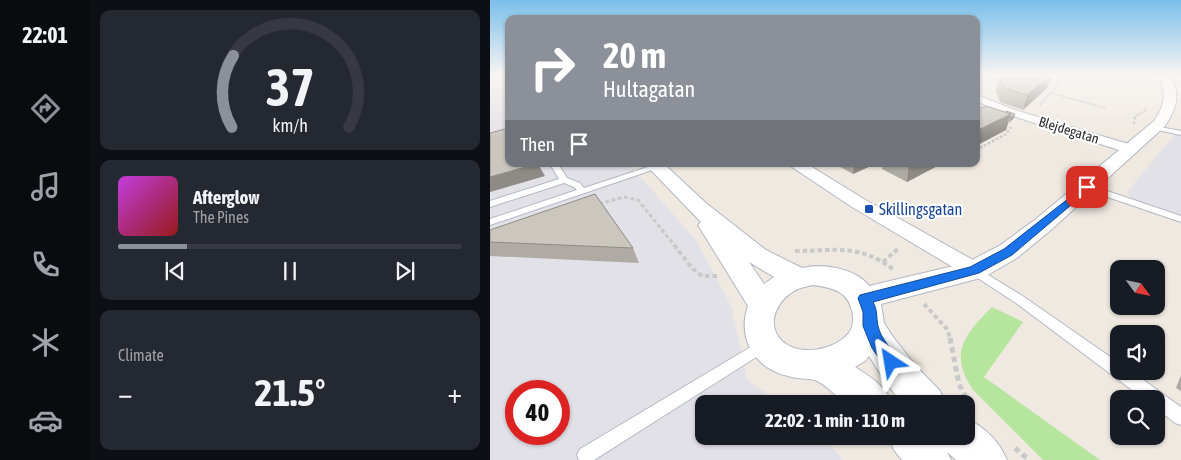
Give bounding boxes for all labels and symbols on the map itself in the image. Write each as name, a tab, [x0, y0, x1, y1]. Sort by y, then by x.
street label: Blejdegatan	[1037, 113, 1101, 147]
pin	[1066, 166, 1108, 208]
place label: Skillingsgatan	[879, 200, 962, 219]
marker: Skillingsgatan	[863, 203, 875, 215]
north arrow	[1110, 260, 1165, 315]
position arrow	[864, 335, 916, 387]
speed limit sign: 40	[505, 380, 570, 445]

